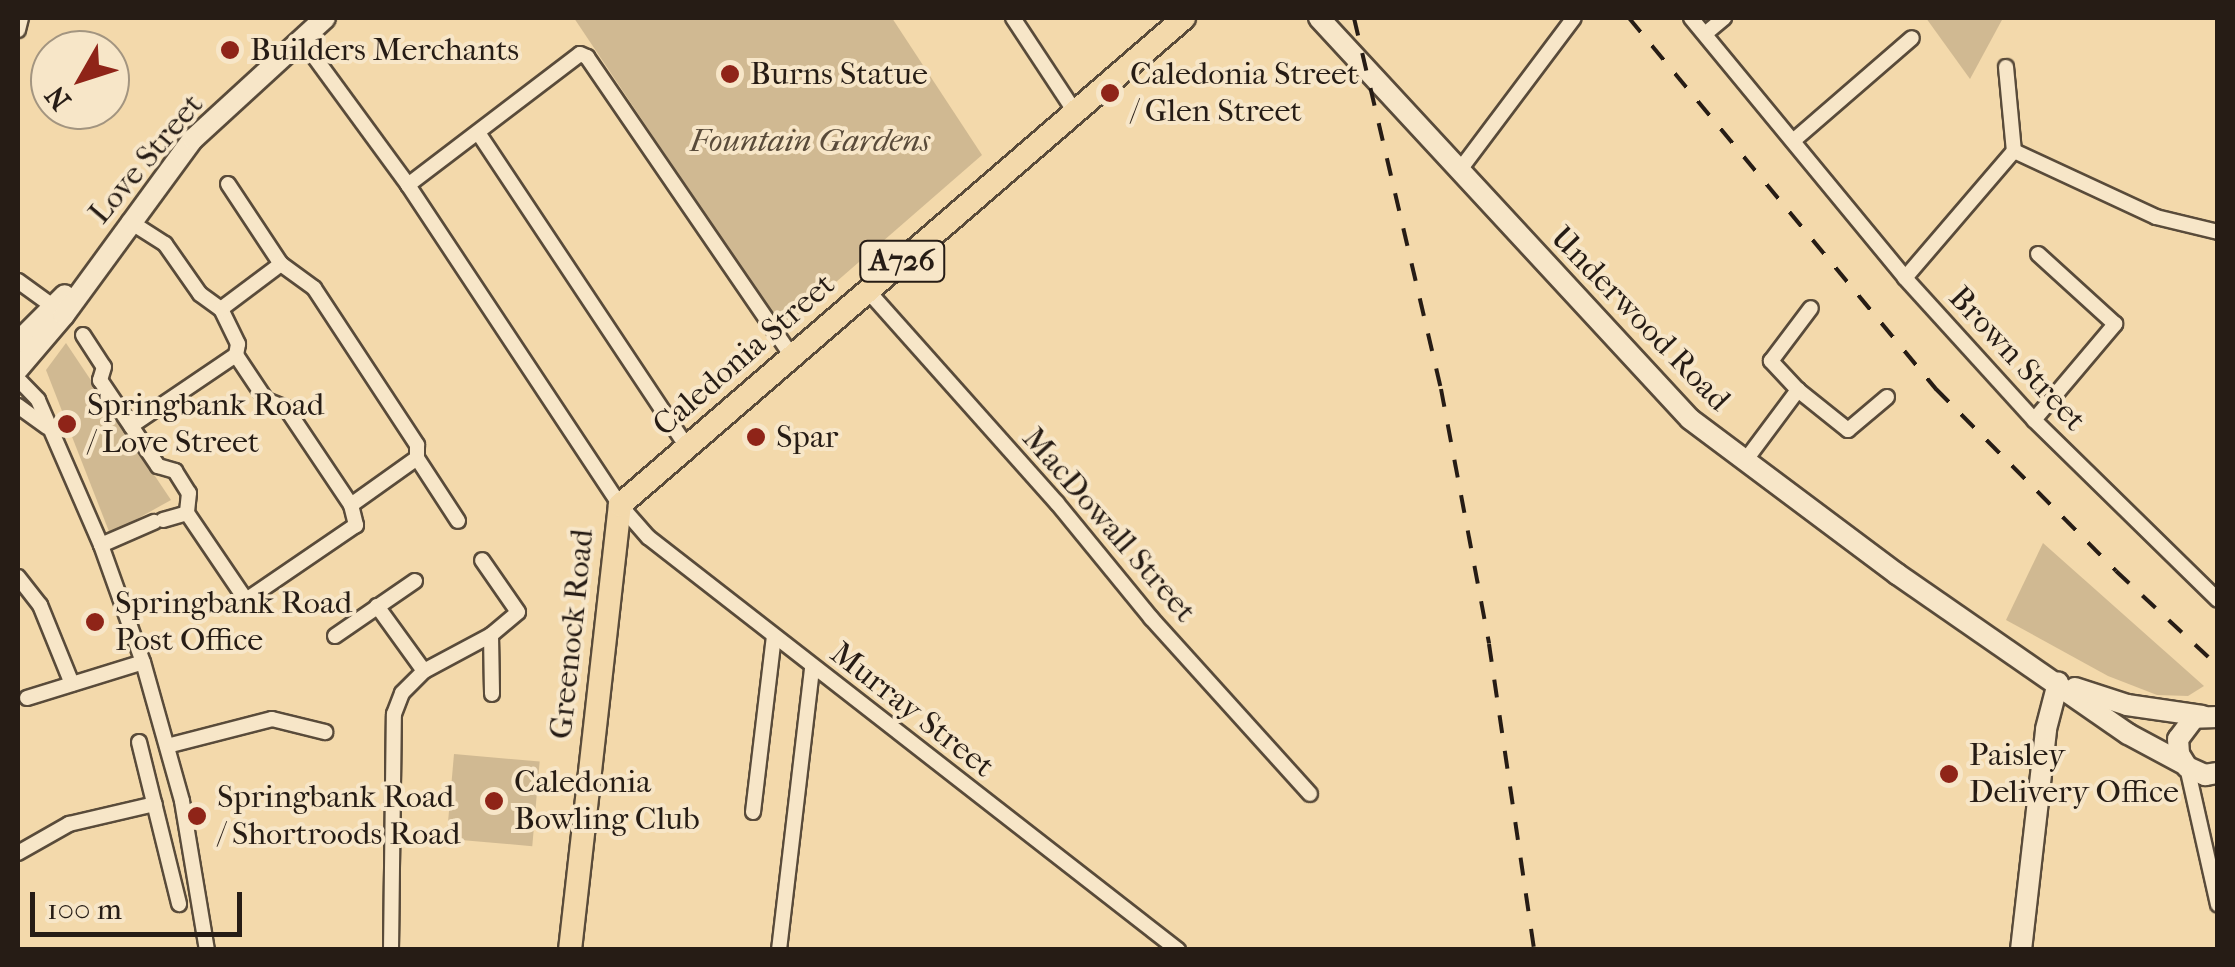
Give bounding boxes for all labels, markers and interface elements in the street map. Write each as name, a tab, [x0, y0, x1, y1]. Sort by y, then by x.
north arrow	[30, 30, 130, 130]
place label: Builders Merchants	[250, 31, 519, 69]
marker: Builders Merchants	[219, 39, 241, 61]
place label: Burns Statue	[750, 55, 928, 93]
place label: Caledonia Street / Glen Street	[1130, 56, 1358, 131]
marker: Burns Statue	[719, 63, 741, 85]
text: N	[38, 79, 77, 117]
marker: Caledonia Street / Glen Street	[1099, 82, 1121, 104]
street label: Love Street	[81, 86, 211, 232]
park label: Fountain Gardens	[690, 122, 930, 160]
street label: Underwood Road	[1542, 219, 1738, 419]
road number: A726	[857, 236, 947, 286]
street label: Caledonia Street	[645, 266, 843, 444]
street label: Brown Street	[1940, 279, 2094, 439]
place label: Springbank Road / Love Street	[87, 387, 324, 462]
marker: Springbank Road / Love Street	[56, 413, 78, 435]
place label: Spar	[776, 418, 838, 456]
street label: MacDowall Street	[1014, 420, 1204, 630]
marker: Spar	[745, 426, 767, 448]
street label: Greenock Road	[542, 527, 602, 741]
place label: Springbank Road Post Office	[115, 585, 352, 660]
marker: Springbank Road Post Office	[84, 611, 106, 633]
street label: Murray Street	[823, 634, 1001, 786]
place label: Paisley Delivery Office	[1969, 737, 2179, 812]
marker: Paisley Delivery Office	[1938, 763, 1960, 785]
place label: Caledonia Bowling Club	[514, 764, 700, 839]
place label: Springbank Road / Shortroods Road	[217, 779, 460, 854]
marker: Caledonia Bowling Club	[483, 790, 505, 812]
marker: Springbank Road / Shortroods Road	[186, 805, 208, 827]
scale bar	[35, 872, 248, 934]
text: 100 m	[47, 892, 122, 927]

